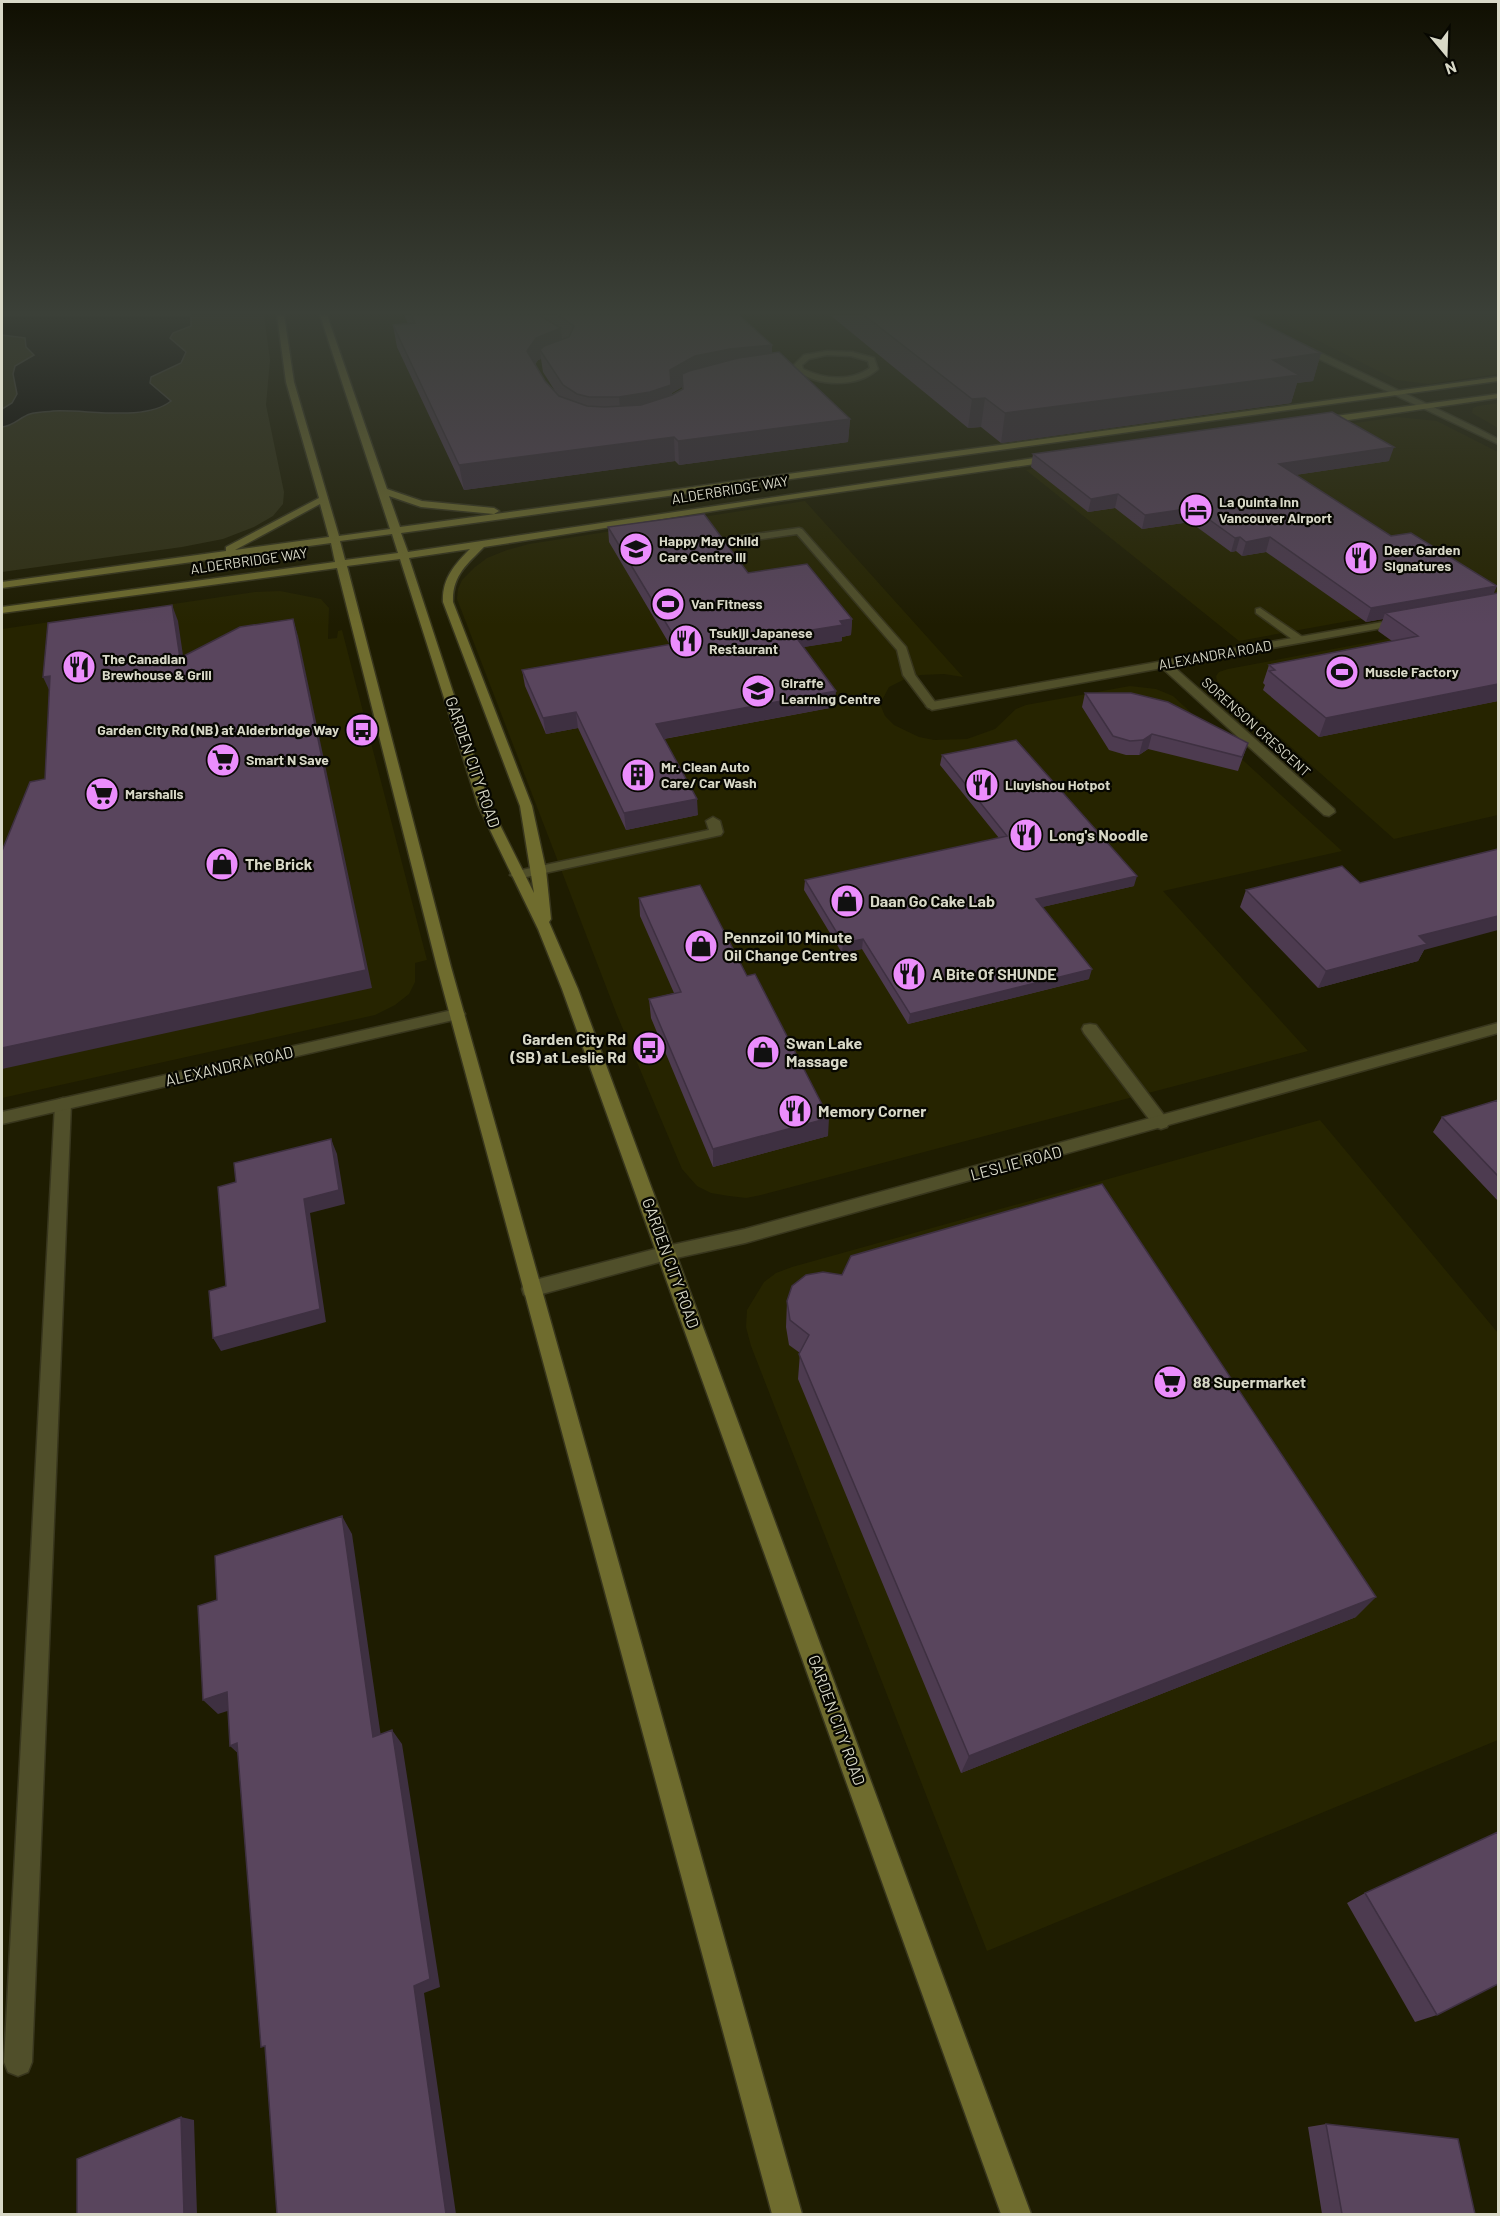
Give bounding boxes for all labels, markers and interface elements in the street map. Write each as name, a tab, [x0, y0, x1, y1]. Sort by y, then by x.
north arrow	[1416, 24, 1476, 84]
text: N	[1443, 58, 1459, 79]
street label: ALDERBRIDGE WAY	[670, 472, 790, 507]
hotel icon: La Quinta Inn Vancouver Airport	[1178, 492, 1214, 528]
place label: La Quinta Inn Vancouver Airport	[1219, 493, 1332, 526]
school or university icon: Happy May Child Care Centre III	[618, 531, 654, 567]
place label: Happy May Child Care Centre III	[659, 532, 759, 565]
restaurant icon: Deer Garden Signatures	[1343, 540, 1379, 576]
place label: Deer Garden Signatures	[1384, 541, 1460, 574]
street label: ALDERBRIDGE WAY	[189, 544, 309, 577]
sports icon: Van Fitness	[650, 586, 686, 622]
place label: Van Fitness	[691, 595, 763, 612]
restaurant icon: Tsukiji Japanese Restaurant	[668, 623, 704, 659]
place label: Tsukiji Japanese Restaurant	[709, 624, 813, 657]
street label: ALEXANDRA ROAD	[1157, 636, 1273, 673]
restaurant icon: The Canadian Brewhouse & Grill	[61, 649, 97, 685]
place label: The Canadian Brewhouse & Grill	[102, 650, 212, 683]
sports icon: Muscle Factory	[1324, 654, 1360, 690]
place label: Muscle Factory	[1365, 663, 1459, 680]
school or university icon: Giraffe Learning Centre	[740, 673, 776, 709]
street label: SORENSON CRESCENT	[1198, 673, 1314, 780]
place label: Giraffe Learning Centre	[781, 674, 881, 707]
street label: GARDEN CITY ROAD	[442, 694, 505, 830]
bus stop icon: Garden City Rd (NB) at Alderbridge Way	[344, 712, 380, 748]
place label: Garden City Rd (NB) at Alderbridge Way	[97, 721, 339, 738]
supermarket icon: Smart N Save	[205, 742, 241, 778]
place label: Smart N Save	[246, 751, 329, 768]
building icon: Mr. Clean Auto Care/ Car Wash	[620, 757, 656, 793]
place label: Mr. Clean Auto Care/ Car Wash	[661, 758, 757, 791]
restaurant icon: Liuyishou Hotpot	[964, 767, 1000, 803]
supermarket icon: Marshalls	[84, 776, 120, 812]
place label: Liuyishou Hotpot	[1005, 776, 1110, 793]
place label: Marshalls	[125, 785, 184, 802]
restaurant icon: Long's Noodle	[1008, 817, 1044, 853]
place label: Long's Noodle	[1049, 825, 1149, 844]
shop icon: The Brick	[204, 846, 240, 882]
place label: The Brick	[245, 854, 313, 873]
shop icon: Daan Go Cake Lab	[829, 883, 865, 919]
place label: Daan Go Cake Lab	[870, 891, 995, 910]
place label: Pennzoil 10 Minute Oil Change Centres	[724, 927, 858, 964]
shop icon: Pennzoil 10 Minute Oil Change Centres	[683, 928, 719, 964]
restaurant icon: A Bite Of SHUNDE	[891, 956, 927, 992]
place label: A Bite Of SHUNDE	[932, 964, 1057, 983]
place label: Garden City Rd (SB) at Leslie Rd	[509, 1029, 626, 1066]
bus stop icon: Garden City Rd (SB) at Leslie Rd	[631, 1030, 667, 1066]
place label: Swan Lake Massage	[786, 1033, 862, 1070]
shop icon: Swan Lake Massage	[745, 1034, 781, 1070]
street label: ALEXANDRA ROAD	[163, 1042, 295, 1089]
restaurant icon: Memory Corner	[777, 1093, 813, 1129]
place label: Memory Corner	[818, 1101, 926, 1120]
street label: LESLIE ROAD	[968, 1141, 1064, 1184]
street label: GARDEN CITY ROAD	[639, 1195, 704, 1331]
supermarket icon: 88 Supermarket	[1152, 1364, 1188, 1400]
place label: 88 Supermarket	[1193, 1372, 1306, 1391]
street label: GARDEN CITY ROAD	[805, 1652, 870, 1788]

